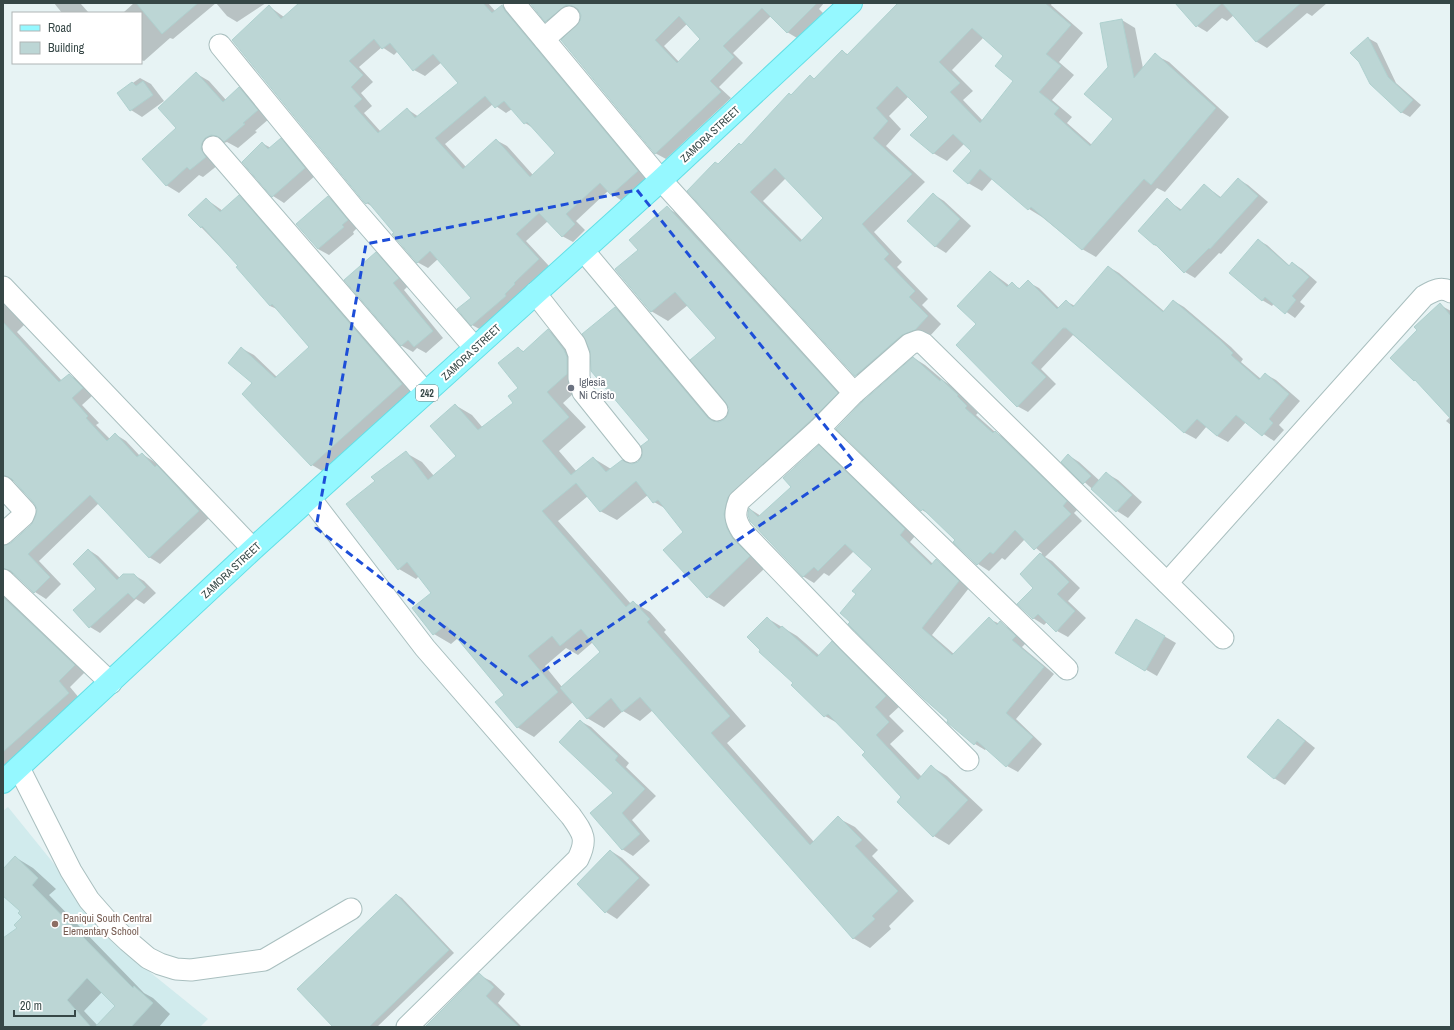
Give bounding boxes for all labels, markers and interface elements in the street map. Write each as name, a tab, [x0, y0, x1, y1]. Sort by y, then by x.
legend	[12, 12, 142, 64]
text: Road	[48, 20, 72, 36]
text: Building	[48, 40, 85, 56]
street label: ZAMORA STREET	[677, 103, 743, 165]
street label: ZAMORA STREET	[438, 321, 504, 383]
place label: Iglesia Ni Cristo	[579, 375, 615, 402]
marker: Iglesia Ni Cristo	[566, 383, 576, 393]
road number: 242	[416, 385, 438, 401]
street label: ZAMORA STREET	[198, 539, 264, 601]
place label: Paniqui South Central Elementary School	[63, 911, 152, 938]
marker: Paniqui South Central Elementary School	[50, 919, 60, 929]
scale bar	[14, 992, 75, 1018]
text: 20 m	[20, 998, 42, 1014]

